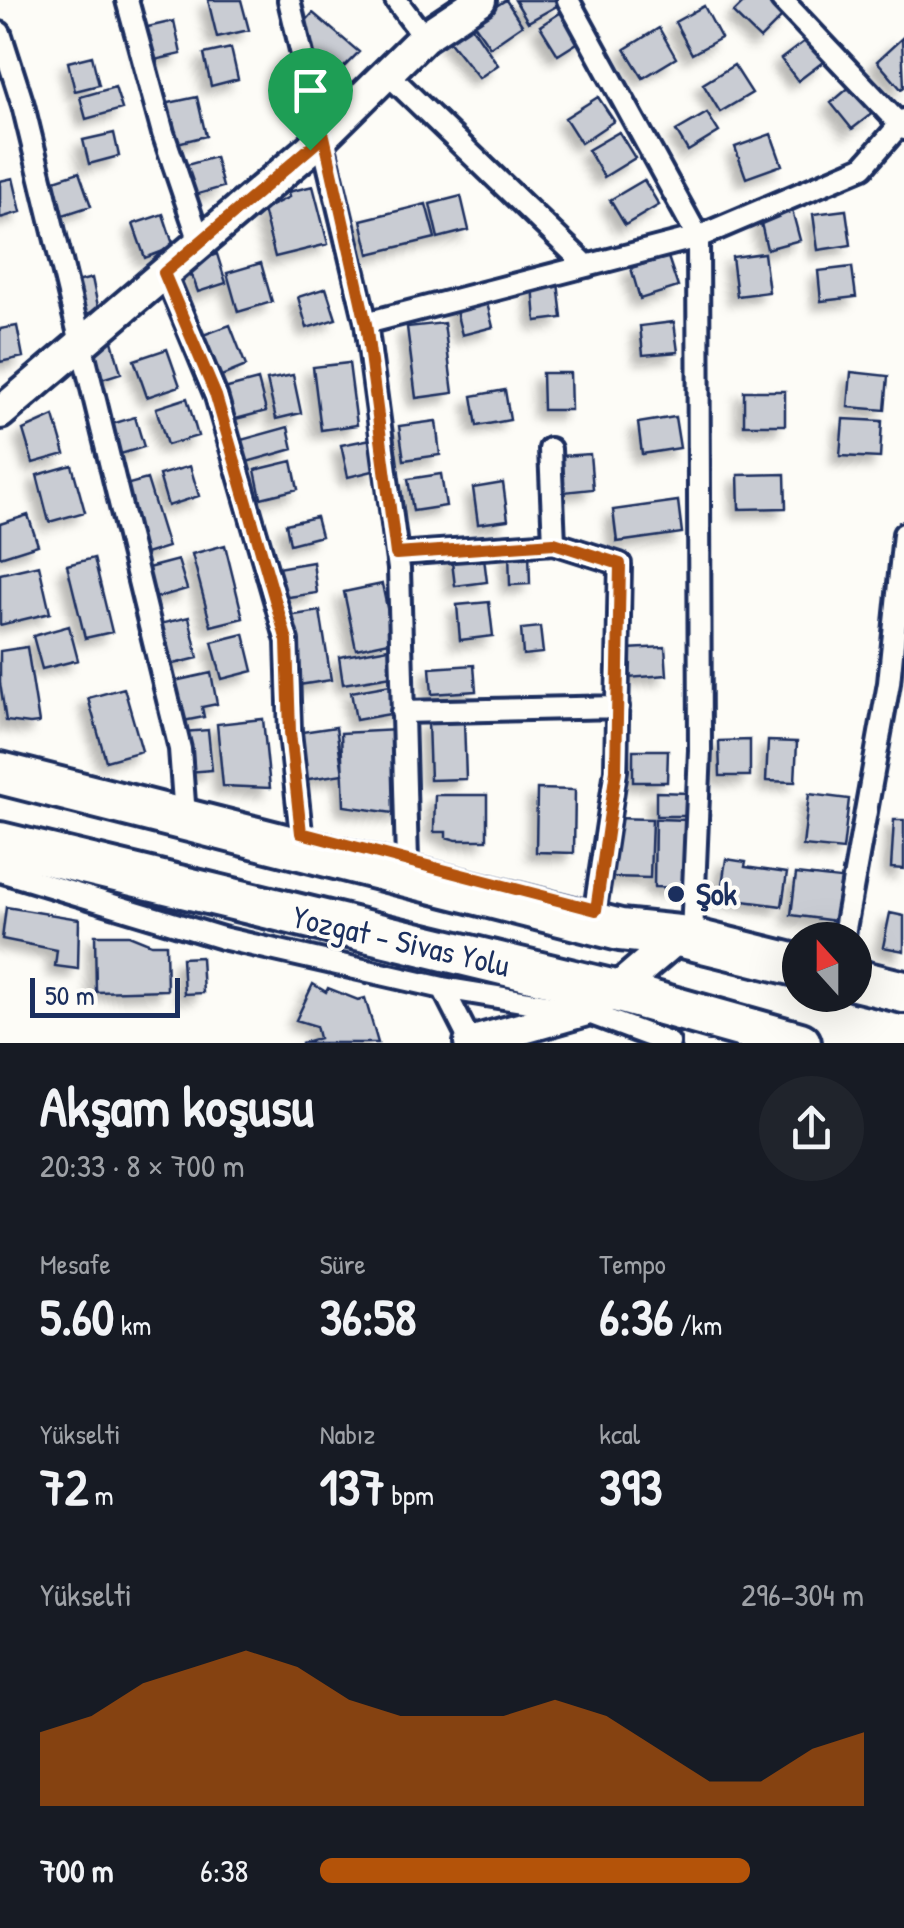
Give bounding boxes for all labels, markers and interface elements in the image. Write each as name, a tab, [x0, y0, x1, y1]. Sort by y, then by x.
pin	[268, 48, 353, 151]
icon: arrive	[283, 63, 338, 118]
place label: Şok	[696, 872, 738, 915]
marker: Şok	[665, 883, 687, 905]
street label: Yozgat - Sivas Yolu	[288, 895, 514, 986]
north arrow	[782, 922, 872, 1012]
map controls	[782, 922, 872, 1012]
scale bar	[30, 973, 180, 1018]
text: 50 m	[45, 976, 95, 1014]
text: Akşam koşusu	[40, 1069, 314, 1143]
button: share	[759, 1076, 864, 1181]
text: 20:33 · 8 × 700 m	[40, 1144, 244, 1187]
text: Mesafe	[40, 1245, 111, 1283]
text: Süre	[320, 1245, 366, 1283]
text: Tempo	[599, 1245, 666, 1283]
text: 5.60	[40, 1283, 114, 1351]
text: 36:58	[320, 1283, 416, 1351]
text: 6:36	[599, 1283, 673, 1351]
text: km	[114, 1306, 151, 1344]
text: /km	[673, 1306, 722, 1344]
text: Yükselti	[40, 1415, 120, 1453]
text: Nabız	[320, 1415, 375, 1453]
text: kcal	[599, 1415, 640, 1453]
text: 72	[40, 1453, 88, 1521]
text: 137	[320, 1453, 385, 1521]
text: 393	[599, 1453, 662, 1521]
text: m	[88, 1476, 114, 1514]
text: bpm	[385, 1476, 434, 1514]
text: Yükselti	[40, 1573, 132, 1616]
text: 296–304 m	[741, 1573, 864, 1616]
text: 700 m	[40, 1849, 114, 1892]
text: 6:38	[200, 1849, 248, 1892]

